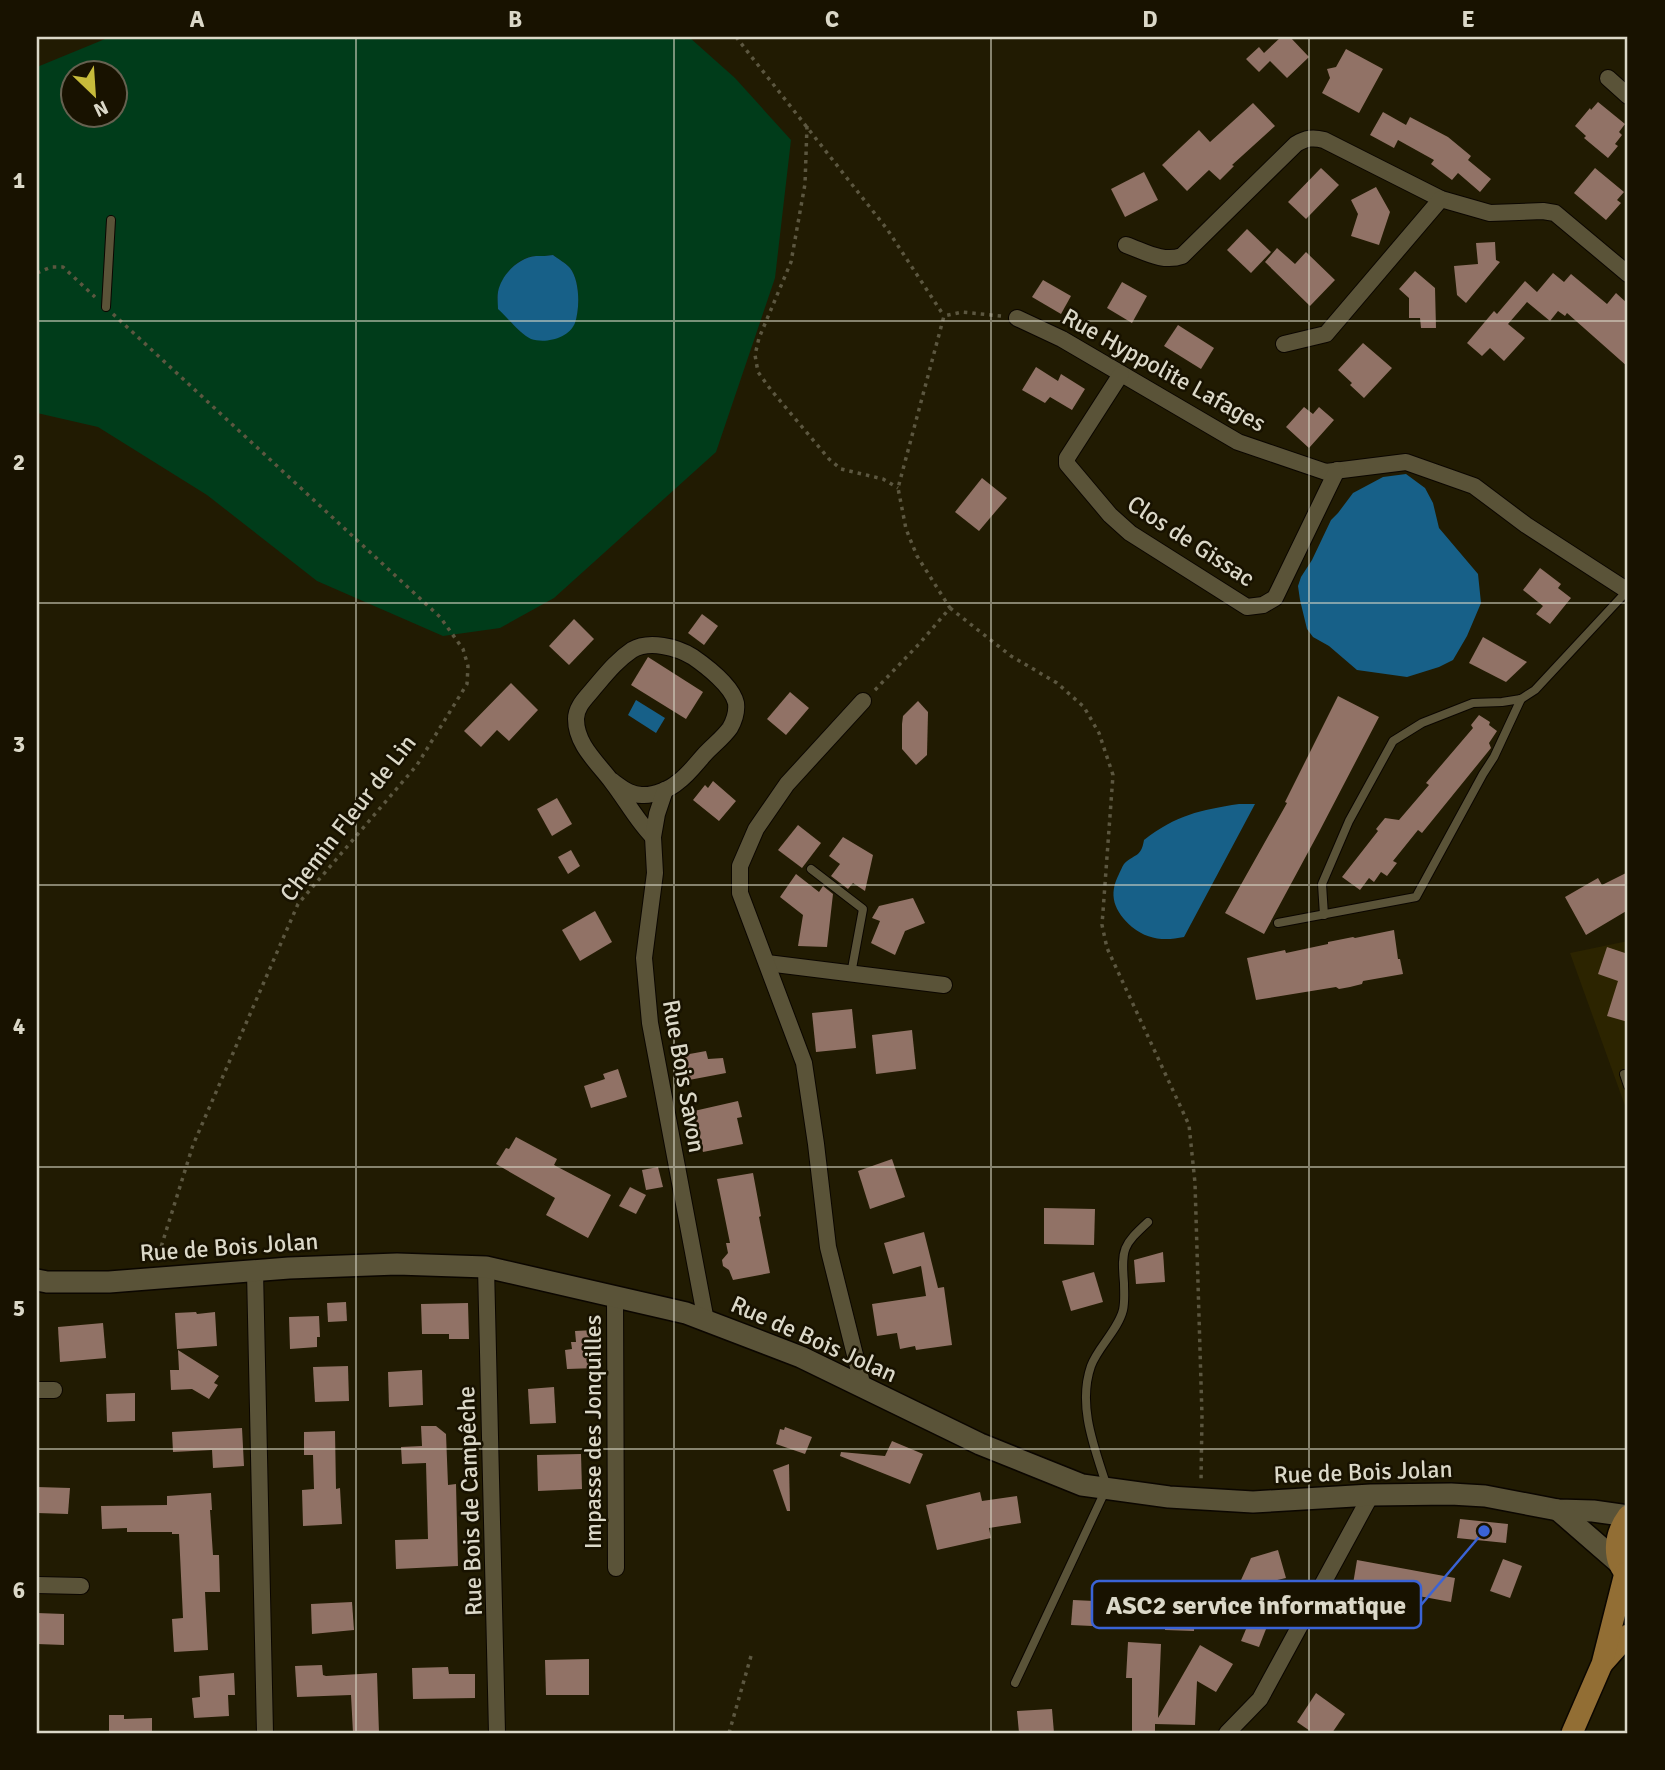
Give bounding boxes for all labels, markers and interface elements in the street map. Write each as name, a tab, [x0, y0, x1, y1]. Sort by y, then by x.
text: A	[190, 5, 205, 34]
text: B	[508, 5, 522, 34]
text: C	[825, 5, 839, 34]
text: D	[1142, 5, 1158, 34]
text: E	[1461, 5, 1475, 34]
north arrow	[60, 60, 130, 130]
text: N	[90, 95, 112, 122]
text: 1	[13, 166, 25, 195]
street label: Rue Hyppolite Lafages	[1057, 302, 1271, 438]
text: 2	[13, 448, 25, 477]
street label: Clos de Gissac	[1122, 489, 1260, 593]
street label: Chemin Fleur de Lin	[273, 728, 423, 908]
text: 3	[13, 730, 25, 759]
street label: Rue Bois Savon	[656, 997, 712, 1155]
text: 4	[13, 1012, 25, 1041]
street label: Rue de Bois Jolan	[139, 1226, 319, 1268]
street label: Rue de Bois Jolan	[726, 1289, 902, 1389]
text: 5	[13, 1294, 25, 1323]
street label: Impasse des Jonquilles	[578, 1315, 608, 1549]
street label: Rue Bois de Campêche	[451, 1385, 489, 1617]
street label: Rue de Bois Jolan	[1273, 1454, 1453, 1490]
text: 6	[13, 1576, 25, 1605]
callout: ASC2 service informatique	[1092, 1581, 1421, 1628]
text: ASC2 service informatique	[1106, 1590, 1406, 1622]

